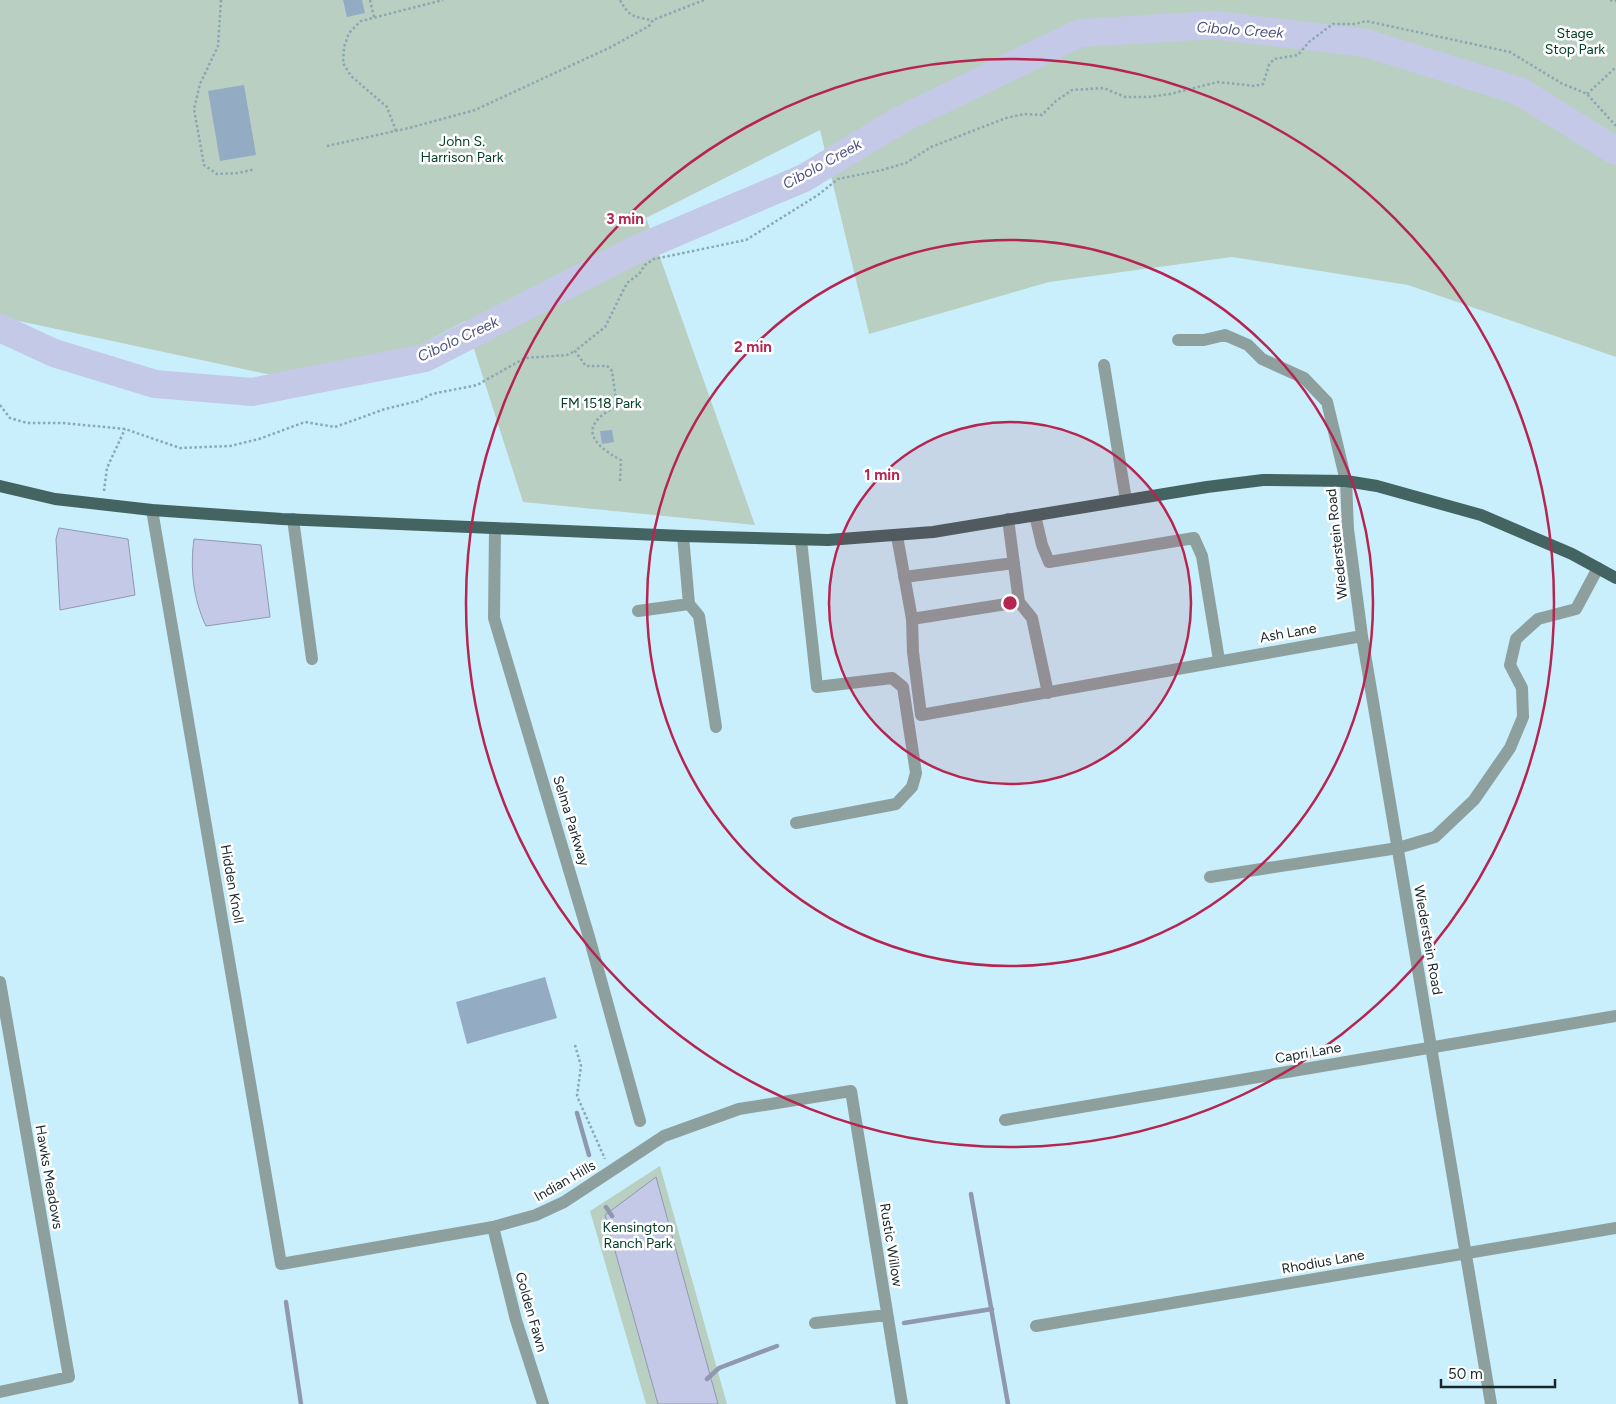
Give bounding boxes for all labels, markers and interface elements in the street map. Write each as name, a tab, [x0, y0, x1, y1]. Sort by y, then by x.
water label: Cibolo Creek	[1196, 18, 1285, 42]
park label: Stage Stop Park	[1545, 25, 1605, 58]
park label: John S. Harrison Park	[421, 133, 504, 166]
water label: Cibolo Creek	[779, 135, 865, 193]
text: 3 min	[606, 210, 644, 228]
water label: Cibolo Creek	[415, 312, 502, 366]
text: 2 min	[734, 338, 772, 356]
park label: FM 1518 Park	[560, 395, 642, 412]
text: 1 min	[864, 466, 900, 484]
street label: Wiederstein Road	[1323, 488, 1351, 600]
centre of rings	[1001, 594, 1019, 612]
street label: Ash Lane	[1258, 620, 1318, 646]
street label: Selma Parkway	[549, 774, 593, 869]
street label: Hidden Knoll	[217, 843, 247, 925]
street label: Wiederstein Road	[1410, 884, 1446, 996]
street label: Capri Lane	[1274, 1039, 1343, 1067]
street label: Hawks Meadows	[31, 1124, 67, 1230]
street label: Indian Hills	[531, 1157, 599, 1205]
street label: Rustic Willow	[876, 1202, 906, 1288]
park label: Kensington Ranch Park	[603, 1219, 674, 1252]
street label: Rhodius Lane	[1280, 1246, 1366, 1278]
street label: Golden Fawn	[511, 1270, 551, 1354]
scale bar	[1441, 1356, 1555, 1388]
text: 50 m	[1448, 1365, 1483, 1383]

